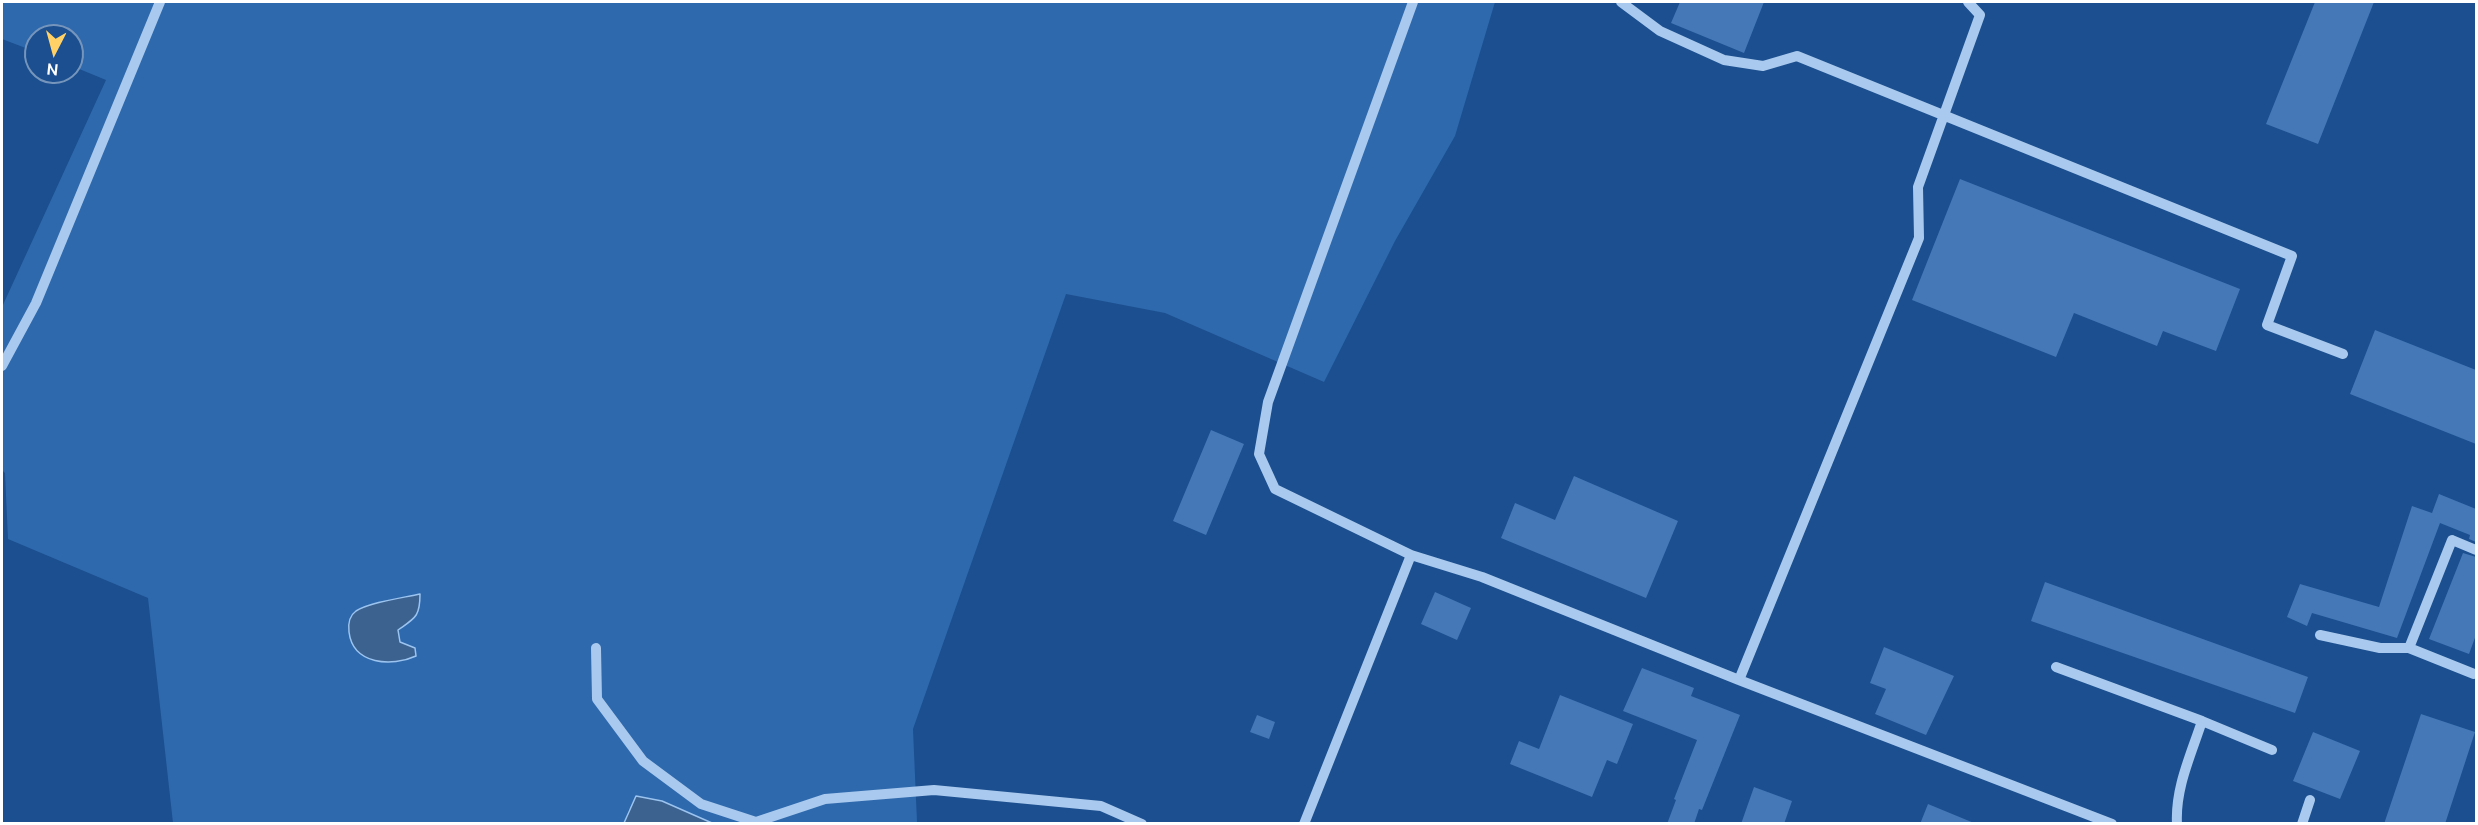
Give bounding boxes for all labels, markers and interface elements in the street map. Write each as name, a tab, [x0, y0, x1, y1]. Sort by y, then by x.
north arrow	[24, 24, 84, 84]
text: N	[45, 60, 59, 79]

